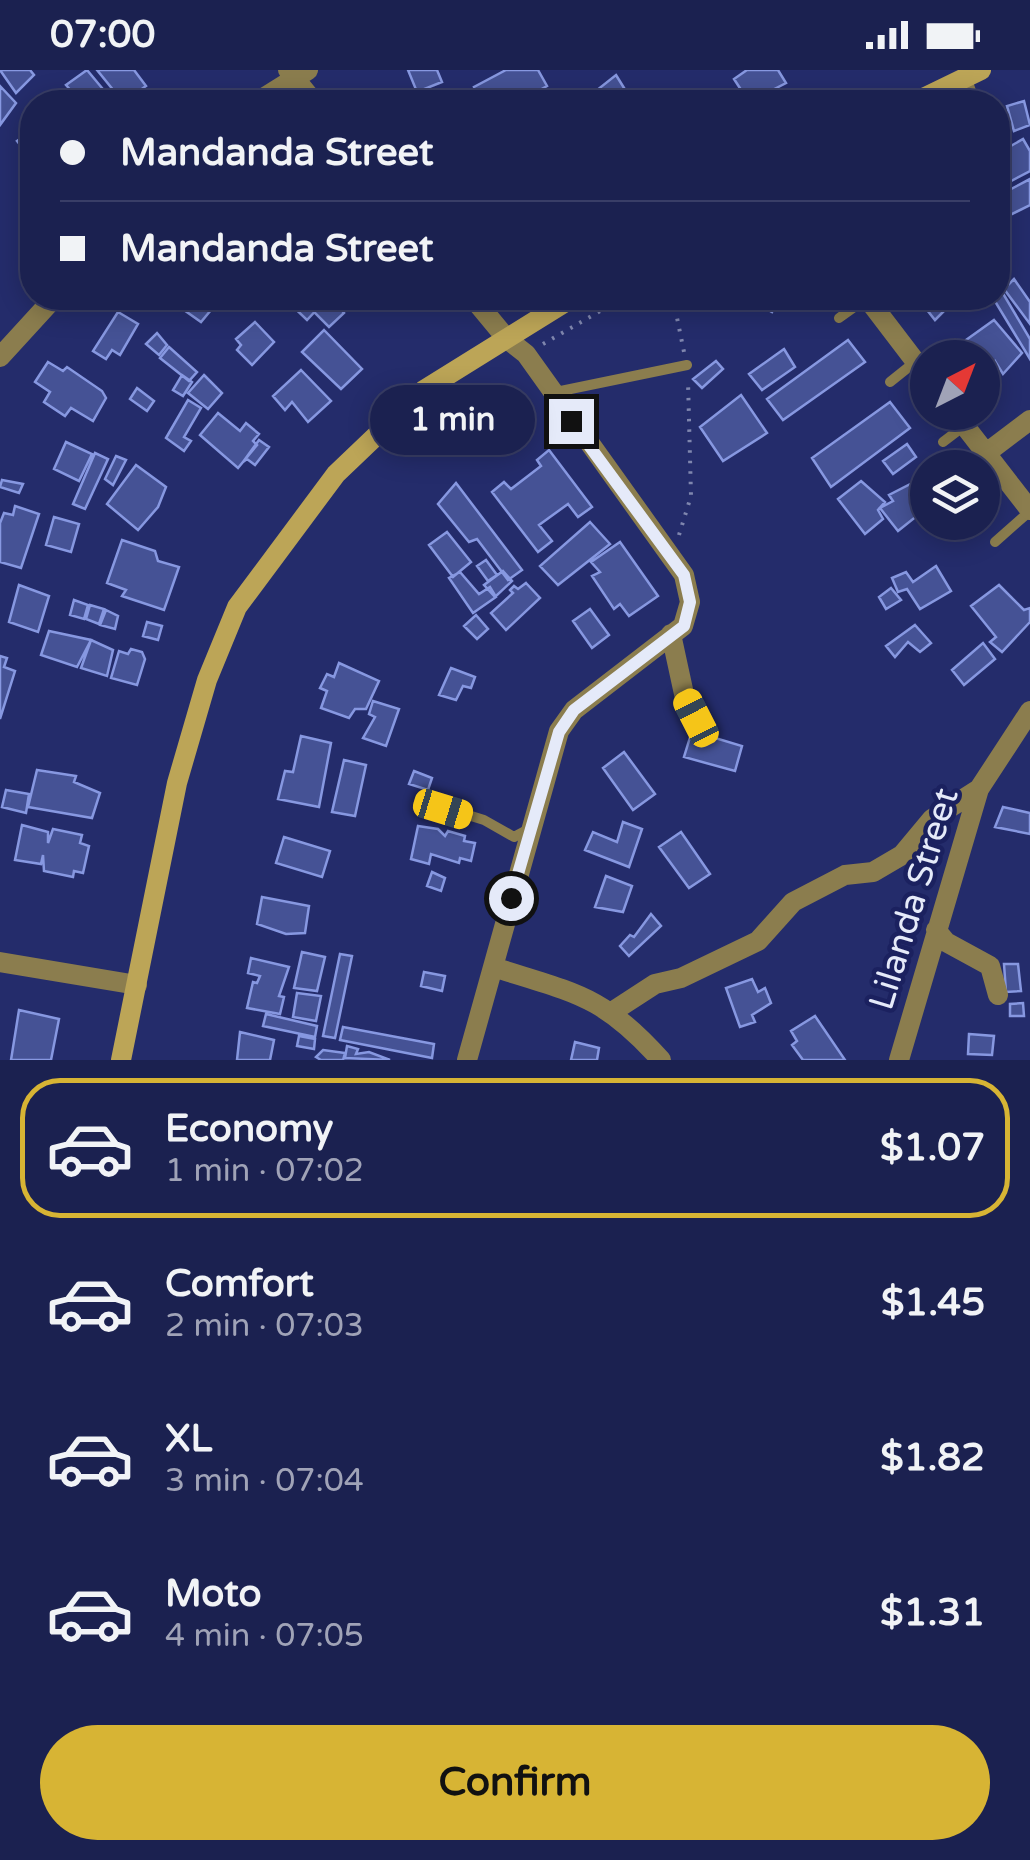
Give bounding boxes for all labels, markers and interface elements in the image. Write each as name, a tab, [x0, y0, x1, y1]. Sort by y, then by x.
text: 07:00	[50, 12, 155, 58]
text: Mandanda Street	[120, 130, 434, 176]
text: Mandanda Street	[120, 226, 434, 272]
north arrow	[910, 340, 1000, 430]
map controls	[910, 340, 1000, 540]
callout: 1 min	[371, 386, 536, 456]
route end	[549, 399, 594, 444]
text: 1 min	[410, 401, 495, 439]
button: layers	[910, 450, 1000, 540]
car	[669, 684, 723, 752]
street label: Lilanda Street	[860, 783, 968, 1015]
car	[410, 786, 476, 832]
route start	[489, 876, 534, 921]
icon: car	[45, 1103, 135, 1193]
text: Economy	[165, 1106, 333, 1152]
text: $1.07	[880, 1125, 985, 1171]
text: 1 min · 07:02	[165, 1152, 364, 1190]
icon: car	[45, 1258, 135, 1348]
text: Comfort	[165, 1261, 314, 1307]
text: $1.45	[881, 1280, 985, 1326]
text: 2 min · 07:03	[165, 1307, 364, 1345]
icon: car	[45, 1413, 135, 1503]
text: XL	[165, 1416, 212, 1462]
text: $1.82	[880, 1435, 985, 1481]
text: 3 min · 07:04	[165, 1462, 364, 1500]
icon: car	[45, 1568, 135, 1658]
text: Moto	[165, 1571, 261, 1617]
text: $1.31	[880, 1590, 985, 1636]
text: 4 min · 07:05	[165, 1617, 364, 1655]
button: Confirm	[40, 1725, 990, 1840]

